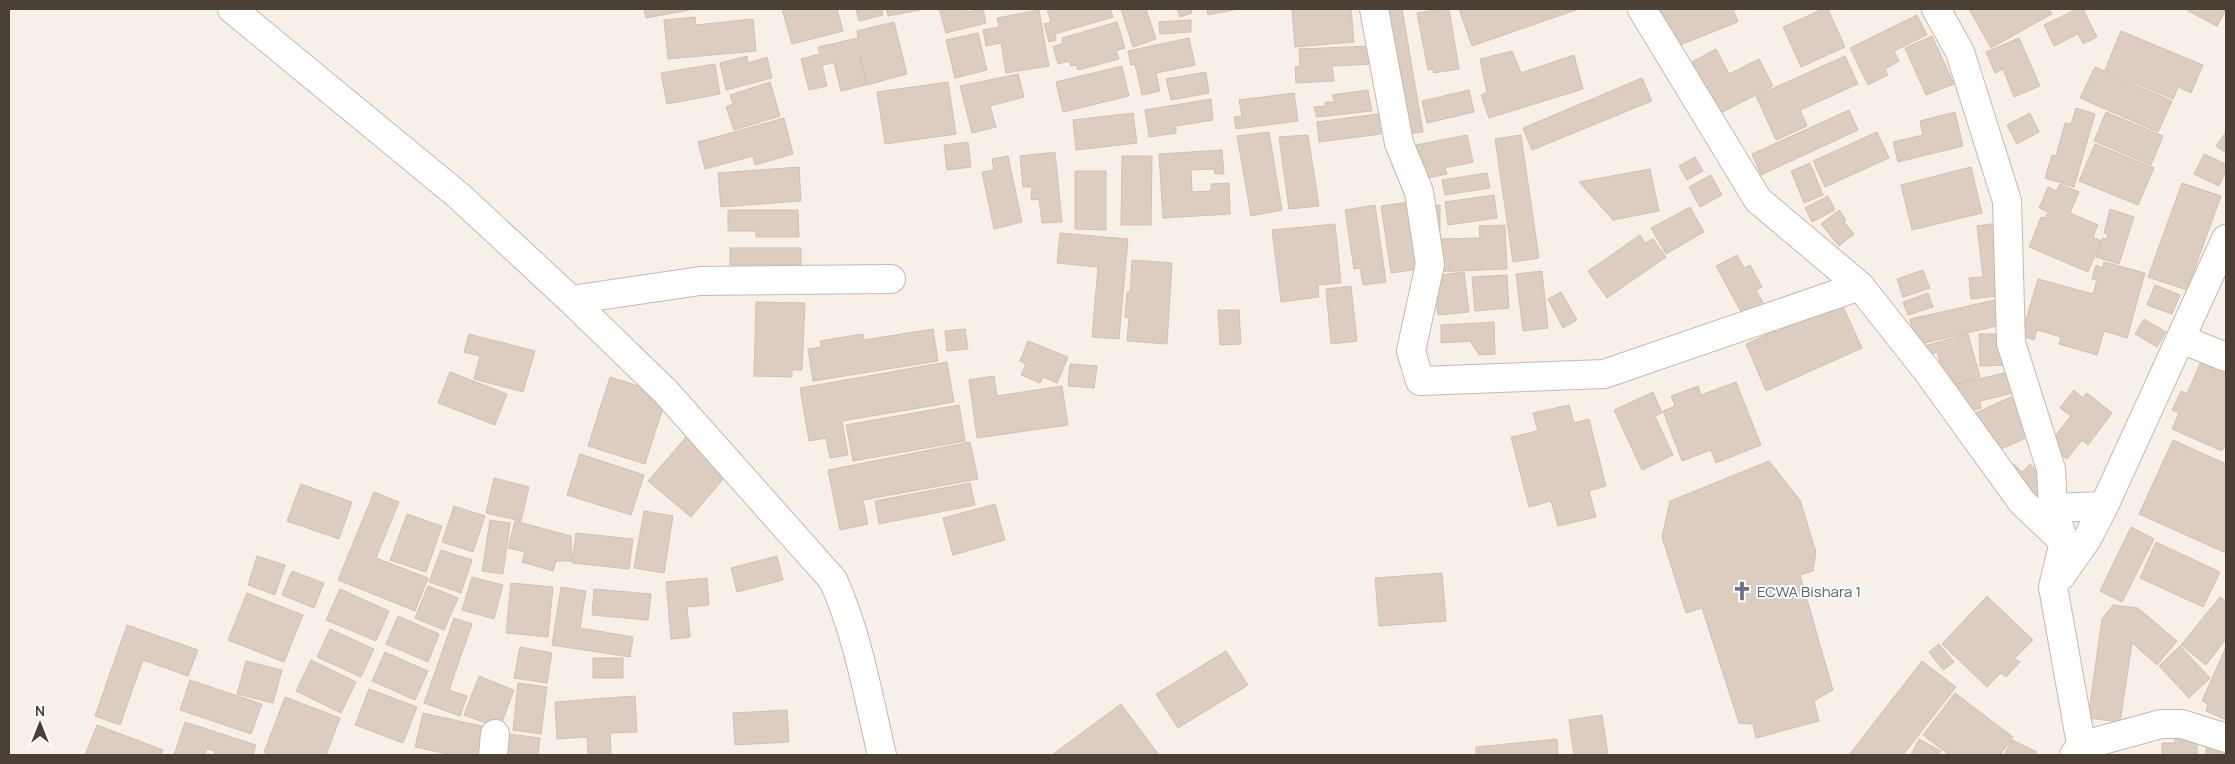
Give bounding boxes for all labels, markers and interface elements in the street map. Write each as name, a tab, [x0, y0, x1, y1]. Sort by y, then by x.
church icon: ECWA Bishara 1	[1731, 580, 1753, 602]
place label: ECWA Bishara 1	[1757, 581, 1861, 602]
north arrow	[15, 699, 65, 749]
text: N	[35, 701, 45, 720]

